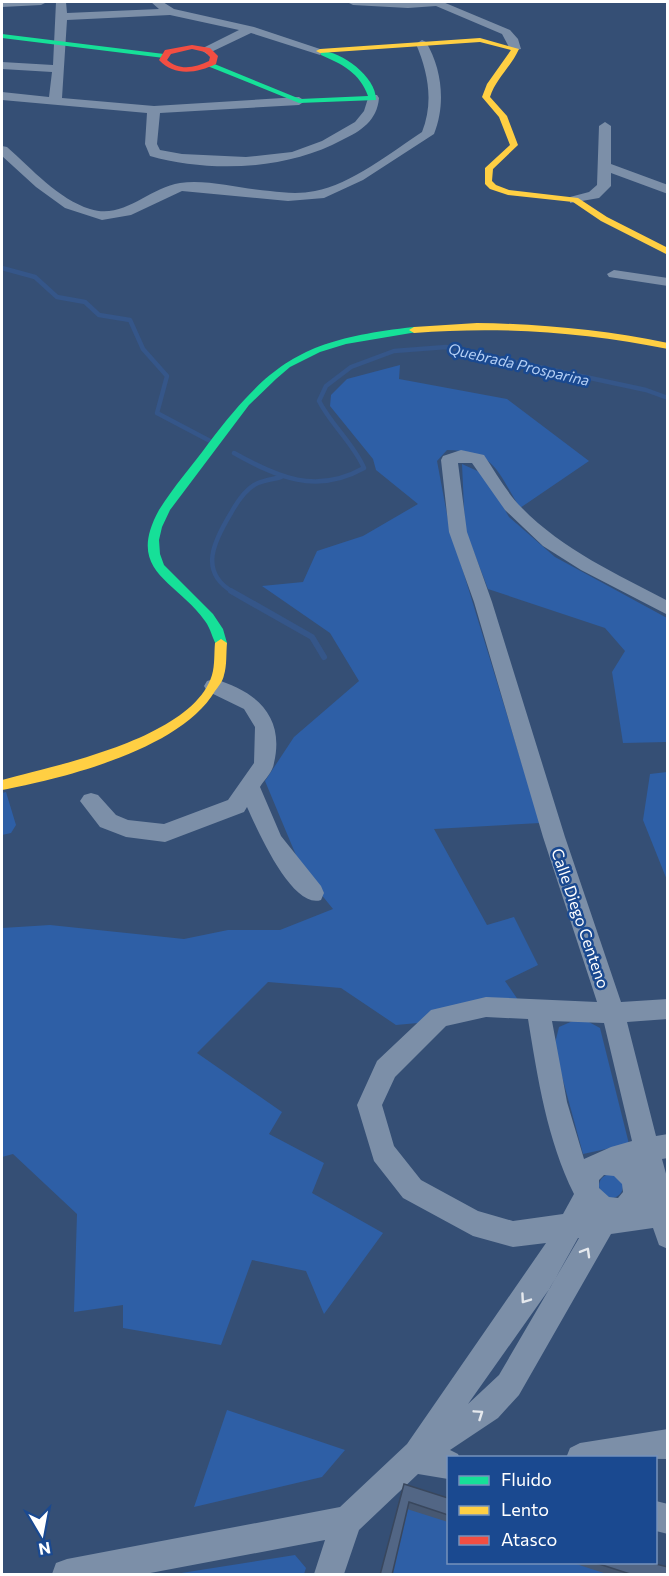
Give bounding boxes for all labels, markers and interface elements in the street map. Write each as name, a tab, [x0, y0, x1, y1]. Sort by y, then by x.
water label: Quebrada Prosparina	[447, 339, 591, 389]
street label: Calle Diego Centeno	[548, 846, 614, 990]
one-way arrow	[579, 1248, 590, 1258]
one-way arrow	[521, 1293, 532, 1304]
one-way arrow	[473, 1410, 484, 1421]
legend	[447, 1456, 657, 1564]
text: Fluido	[501, 1468, 552, 1490]
text: Lento	[501, 1498, 549, 1520]
north arrow	[12, 1504, 72, 1564]
text: Atasco	[501, 1528, 557, 1550]
text: N	[37, 1539, 52, 1560]

